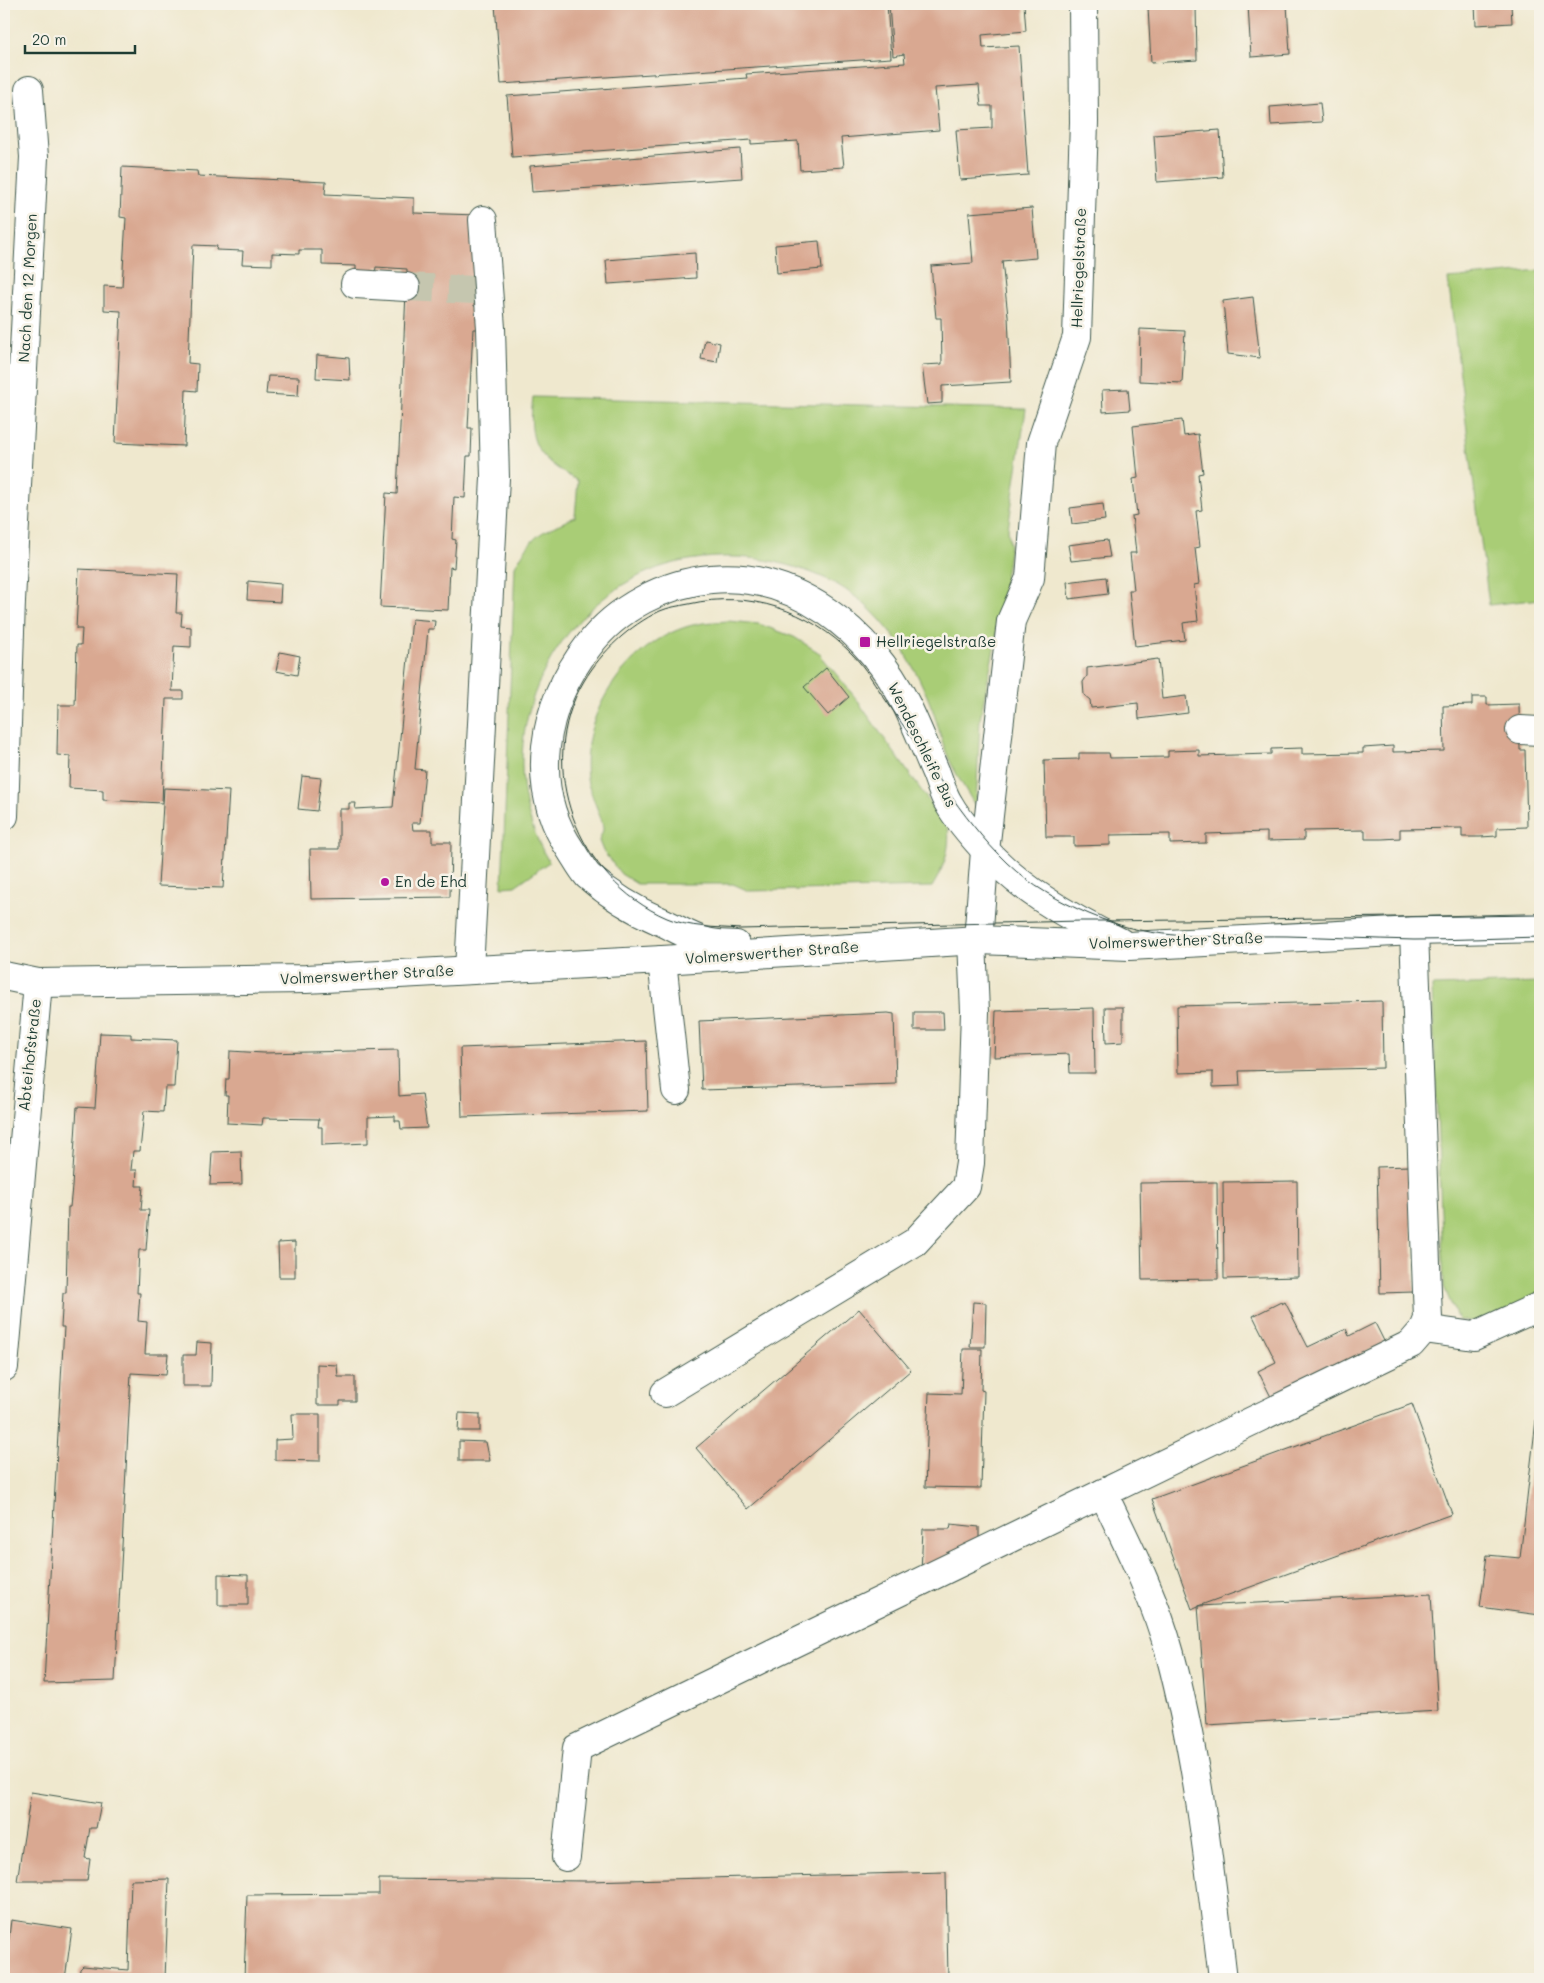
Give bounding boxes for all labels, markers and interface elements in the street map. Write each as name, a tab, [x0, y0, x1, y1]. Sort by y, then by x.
scale bar	[25, 22, 135, 54]
text: 20 m	[32, 29, 66, 49]
street label: Hellriegelstraße	[1066, 208, 1090, 328]
street label: Nach den 12 Morgen	[13, 213, 41, 363]
place label: Hellriegelstraße	[876, 631, 996, 651]
marker: Hellriegelstraße	[858, 635, 872, 649]
street label: Wendeschleife Bus	[884, 679, 962, 810]
place label: En de Ehd	[395, 871, 467, 891]
marker: En de Ehd	[379, 876, 391, 888]
street label: Volmerswerther Straße	[1089, 927, 1263, 953]
street label: Volmerswerther Straße	[684, 936, 860, 968]
street label: Volmerswerther Straße	[279, 959, 454, 989]
street label: Abteihofstraße	[13, 998, 45, 1112]

